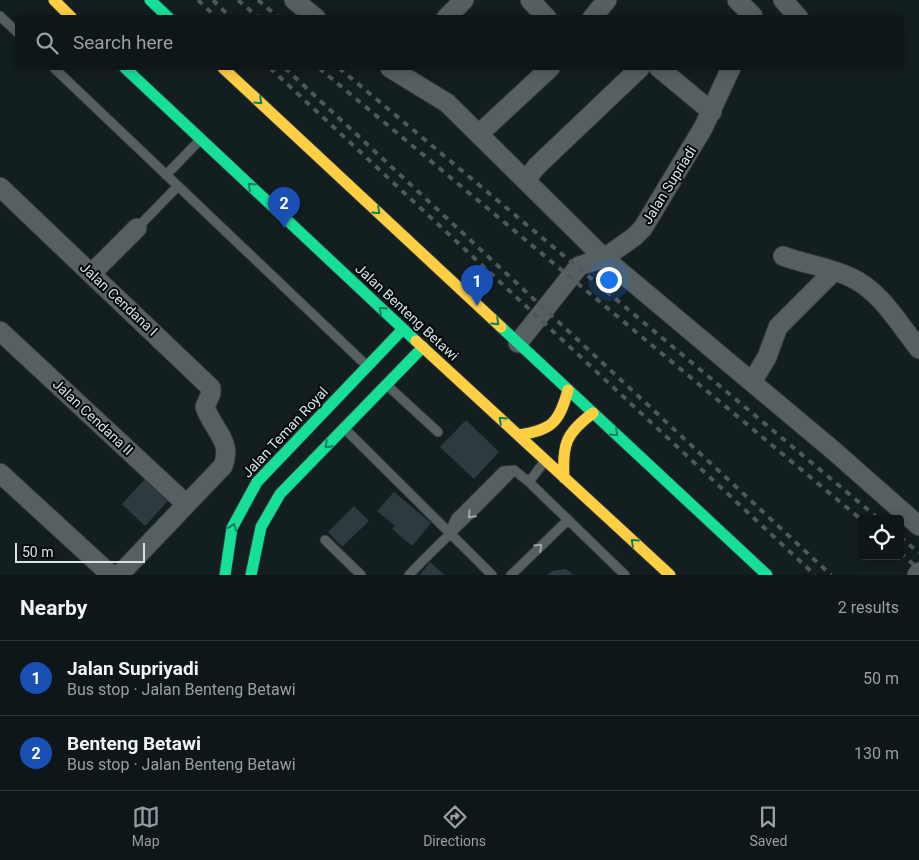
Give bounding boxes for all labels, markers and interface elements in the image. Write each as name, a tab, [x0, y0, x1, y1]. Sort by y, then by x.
search box	[15, 15, 904, 70]
icon: search	[33, 29, 61, 57]
text: Search here	[73, 31, 173, 54]
one-way arrow	[253, 95, 262, 104]
street label: Jalan Supriadi	[639, 143, 699, 227]
one-way arrow	[248, 183, 257, 192]
pin: 2	[268, 187, 300, 228]
one-way arrow	[372, 206, 381, 215]
street label: Jalan Cendana I	[77, 259, 161, 339]
street label: Jalan Benteng Betawi	[352, 260, 462, 364]
pin: 1	[461, 265, 493, 306]
your location	[596, 267, 622, 293]
one-way arrow	[379, 307, 388, 316]
one-way arrow	[491, 316, 500, 325]
street label: Jalan Cendana II	[50, 376, 136, 458]
street label: Jalan Teman Royal	[239, 384, 331, 480]
one-way arrow	[498, 417, 507, 426]
one-way arrow	[610, 427, 619, 436]
one-way arrow	[325, 439, 334, 448]
one-way arrow	[468, 509, 477, 518]
map controls	[859, 515, 904, 560]
button: locate	[859, 515, 904, 560]
one-way arrow	[227, 523, 237, 532]
one-way arrow	[630, 539, 639, 548]
scale bar	[15, 540, 145, 563]
text: 50 m	[22, 544, 54, 560]
one-way arrow	[534, 544, 543, 553]
text: Nearby	[20, 596, 87, 620]
text: 2 results	[838, 598, 899, 617]
text: Jalan Supriyadi	[67, 657, 199, 680]
text: 1	[31, 669, 41, 688]
text: 50 m	[863, 669, 899, 688]
text: Bus stop · Jalan Benteng Betawi	[67, 680, 296, 699]
text: Benteng Betawi	[67, 732, 201, 755]
text: 2	[31, 744, 41, 763]
text: 130 m	[854, 744, 899, 763]
text: Bus stop · Jalan Benteng Betawi	[67, 755, 296, 774]
tab: Map	[132, 803, 160, 849]
tab: Directions	[423, 803, 486, 849]
tab: Saved	[749, 803, 787, 849]

